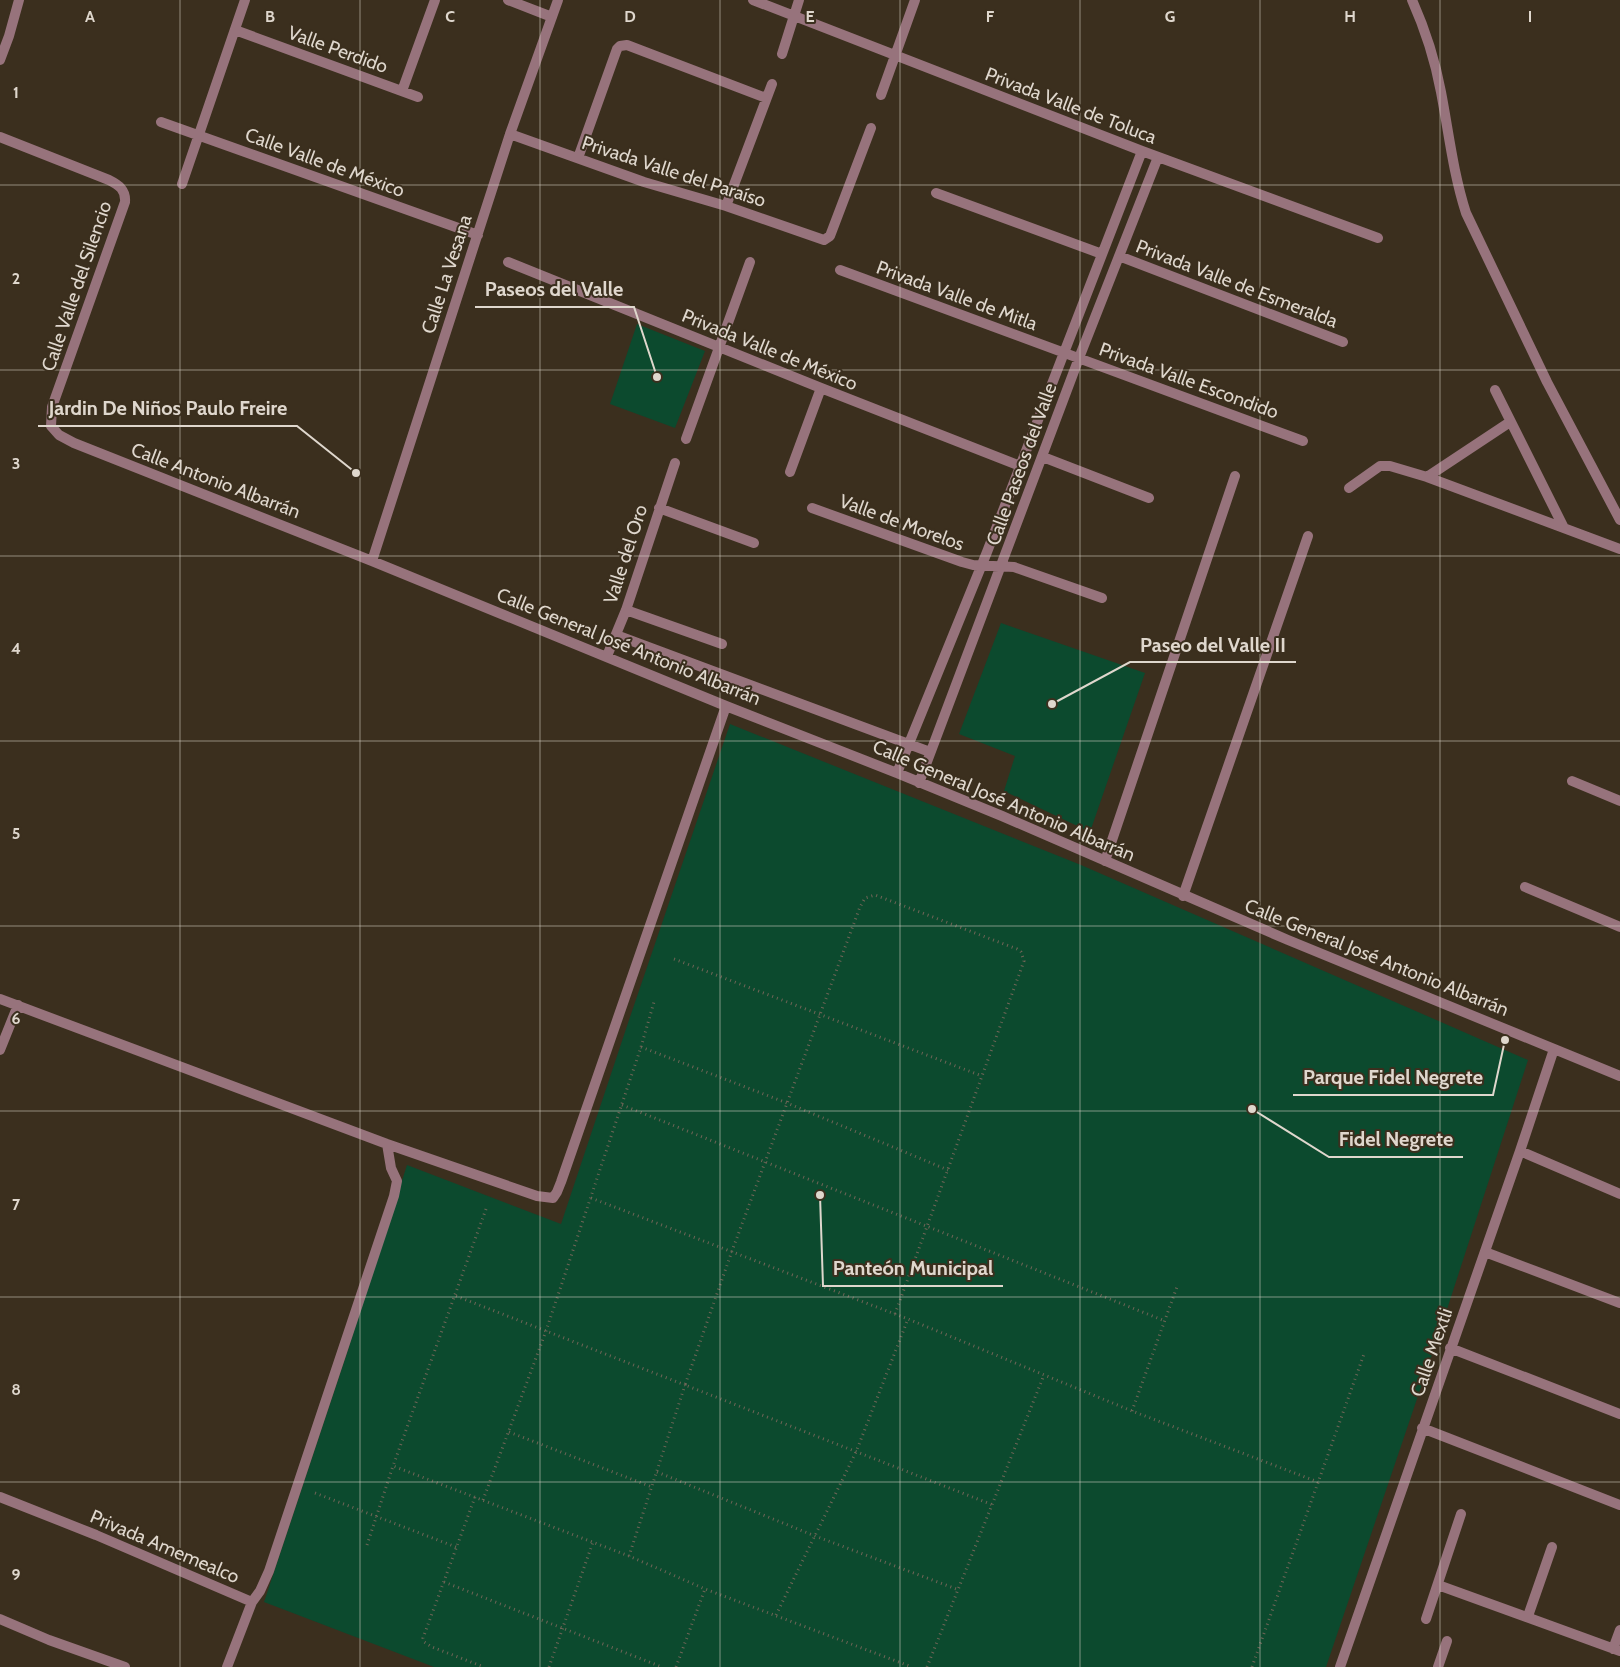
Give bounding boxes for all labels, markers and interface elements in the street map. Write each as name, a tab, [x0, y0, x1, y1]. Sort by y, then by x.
text: A	[85, 7, 95, 26]
text: B	[265, 7, 275, 26]
text: C	[445, 7, 455, 26]
text: D	[624, 7, 636, 26]
text: E	[805, 7, 815, 26]
text: F	[986, 7, 995, 26]
text: G	[1165, 7, 1175, 26]
text: H	[1344, 7, 1356, 26]
text: I	[1528, 7, 1532, 26]
street label: Valle Perdido	[285, 21, 391, 78]
street label: Privada Valle de Toluca	[982, 62, 1160, 149]
text: 1	[13, 83, 19, 102]
street label: Calle Valle de México	[242, 123, 408, 202]
street label: Privada Valle del Paraíso	[579, 131, 769, 212]
street label: Calle Valle del Silencio	[37, 198, 116, 374]
street label: Calle La Vesana	[416, 212, 476, 336]
street label: Privada Valle de Esmeralda	[1133, 234, 1341, 333]
street label: Privada Valle de Mitla	[873, 256, 1040, 335]
text: 2	[12, 269, 20, 288]
callout: Paseos del Valle	[475, 272, 634, 307]
text: Paseos del Valle	[485, 277, 623, 301]
street label: Privada Valle de México	[679, 304, 861, 395]
street label: Privada Valle Escondido	[1096, 337, 1282, 424]
street label: Calle Paseos del Valle	[981, 380, 1062, 549]
callout: Jardin De Niños Paulo Freire	[38, 391, 297, 426]
text: Jardin De Niños Paulo Freire	[48, 396, 287, 420]
street label: Calle Antonio Albarrán	[128, 438, 304, 523]
text: 3	[12, 454, 20, 473]
street label: Valle de Morelos	[836, 489, 968, 556]
street label: Valle del Oro	[599, 502, 652, 606]
street label: Calle General José Antonio Albarrán	[493, 583, 764, 710]
callout: Paseo del Valle II	[1130, 627, 1296, 662]
text: Paseo del Valle II	[1140, 633, 1286, 657]
text: 4	[11, 639, 21, 658]
street label: Calle General José Antonio Albarrán	[869, 735, 1138, 866]
text: 5	[12, 824, 20, 843]
street label: Calle General José Antonio Albarrán	[1241, 894, 1512, 1021]
text: 6	[12, 1009, 21, 1028]
callout: Parque Fidel Negrete	[1293, 1060, 1493, 1095]
text: Parque Fidel Negrete	[1303, 1065, 1483, 1089]
callout: Fidel Negrete	[1329, 1122, 1463, 1157]
text: Fidel Negrete	[1339, 1127, 1453, 1151]
text: 7	[12, 1195, 21, 1214]
callout: Panteón Municipal	[823, 1251, 1003, 1286]
text: Panteón Municipal	[833, 1256, 993, 1280]
street label: Calle Mextli	[1406, 1305, 1457, 1400]
text: 8	[11, 1380, 21, 1399]
street label: Privada Amemealco	[87, 1505, 243, 1588]
text: 9	[12, 1565, 21, 1584]

